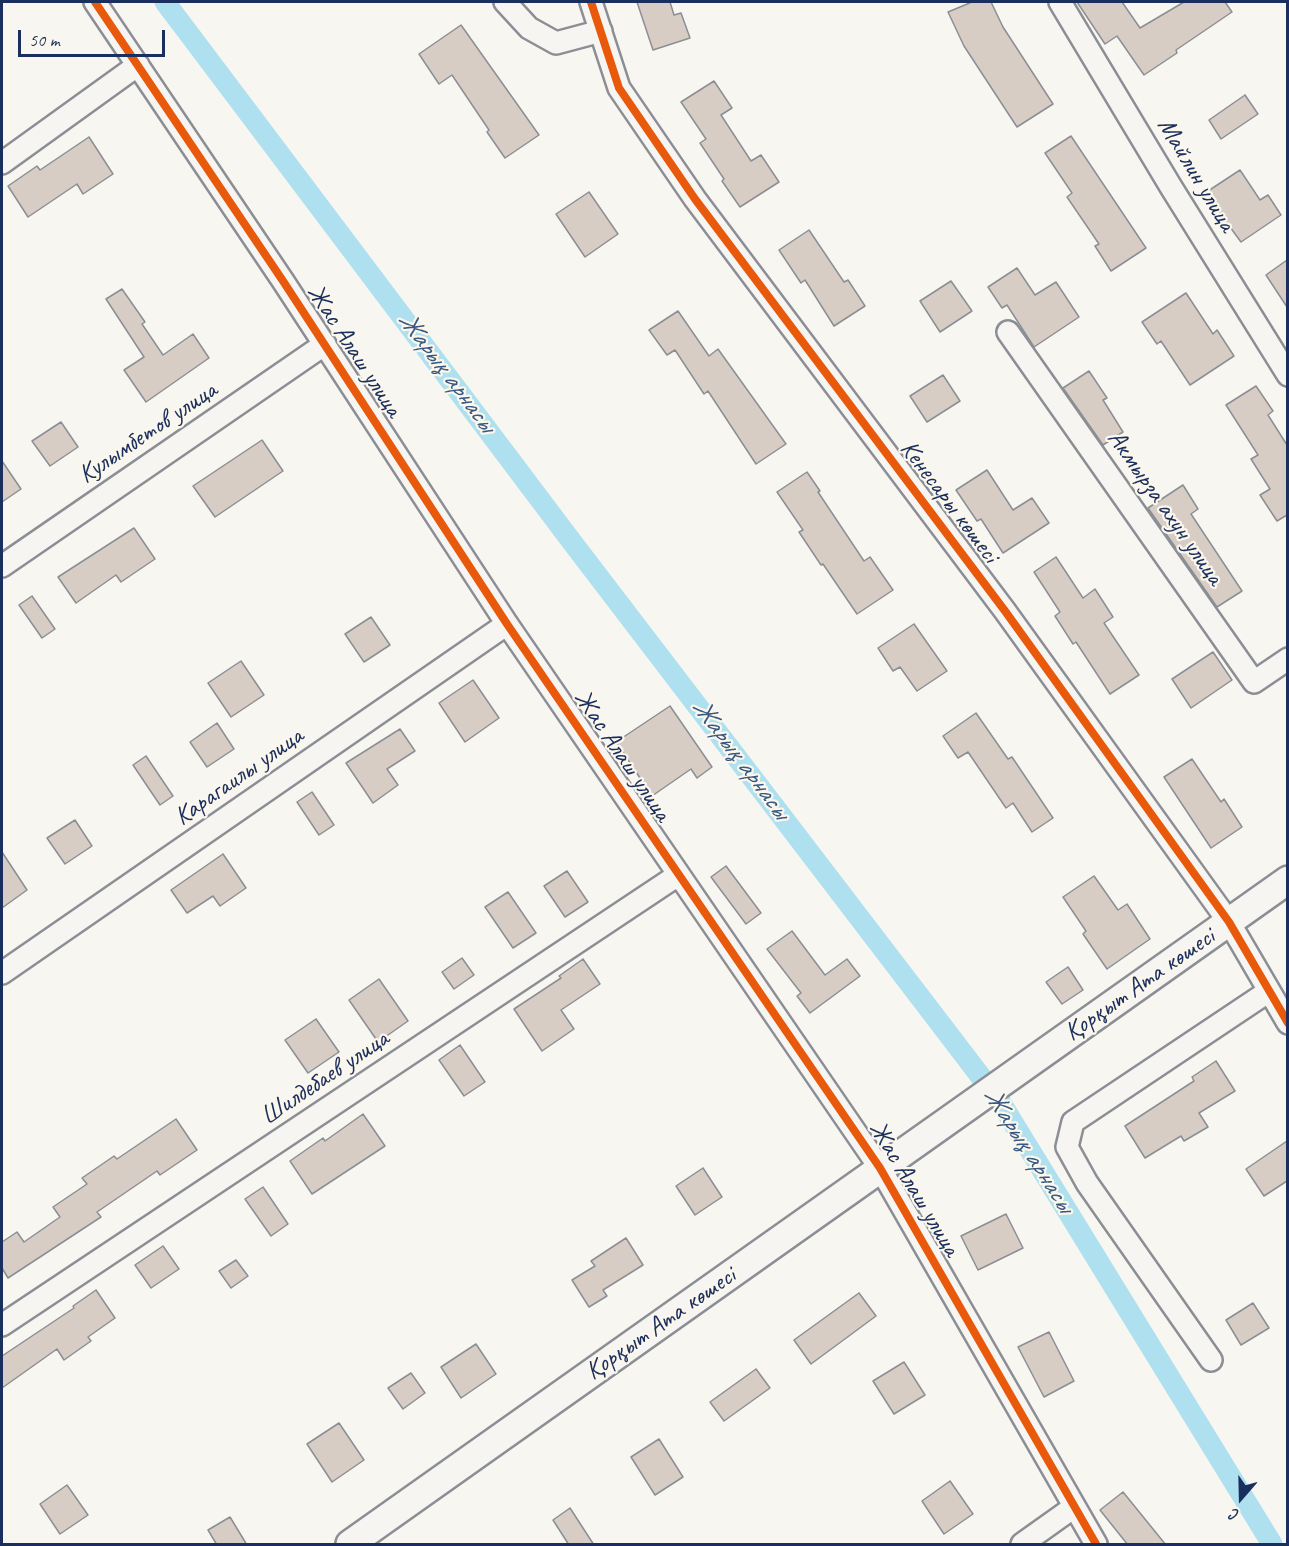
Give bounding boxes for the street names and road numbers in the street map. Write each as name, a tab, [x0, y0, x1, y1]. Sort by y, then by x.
street label: Майлин улица	[1150, 112, 1242, 238]
street label: Жас Алаш улица	[299, 279, 409, 423]
street label: Кулымбетов улица	[73, 375, 223, 491]
street label: Акмырза ахун улица	[1100, 424, 1230, 592]
street label: Кенесары көшесі	[893, 434, 1005, 570]
street label: Жас Алаш улица	[567, 684, 677, 828]
street label: Карагаилы улица	[169, 721, 309, 833]
street label: Қорқыт Ата көшесі	[1059, 921, 1221, 1049]
street label: Шилдебаев улица	[255, 1024, 395, 1132]
street label: Жас Алаш улица	[861, 1116, 967, 1262]
street label: Қорқыт Ата көшесі	[580, 1260, 742, 1388]

